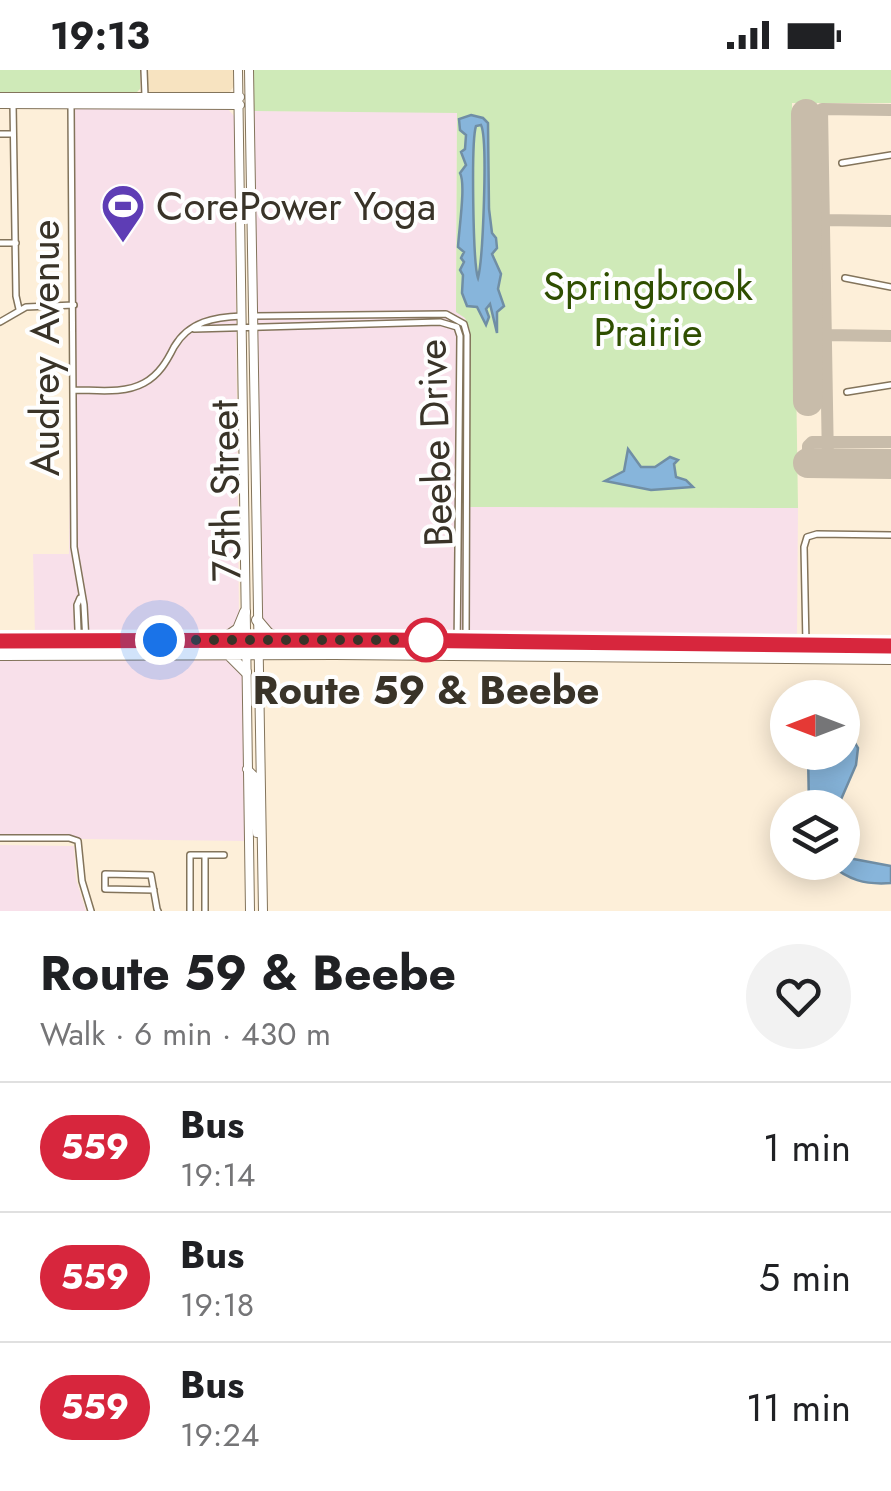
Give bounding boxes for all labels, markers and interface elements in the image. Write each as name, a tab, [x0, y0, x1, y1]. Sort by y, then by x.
text: 19:13	[50, 8, 150, 63]
place label: CorePower Yoga	[156, 177, 436, 235]
sports icon: CorePower Yoga	[100, 183, 146, 244]
street label: Audrey Avenue	[16, 220, 74, 476]
park label: Springbrook Prairie	[543, 257, 753, 361]
street label: Beebe Drive	[402, 338, 468, 548]
street label: 75th Street	[194, 399, 256, 582]
your location	[135, 615, 185, 665]
marker: Route 59 & Beebe	[405, 619, 447, 661]
place label: Route 59 & Beebe	[253, 661, 599, 719]
north arrow	[770, 680, 860, 770]
map controls	[770, 680, 860, 880]
button: layers	[770, 790, 860, 880]
text: Route 59 & Beebe	[40, 939, 456, 1008]
button: heart	[746, 944, 851, 1049]
text: Walk · 6 min · 430 m	[40, 1011, 331, 1057]
text: Bus	[180, 1097, 244, 1152]
text: 1 min	[763, 1120, 851, 1175]
text: 559	[61, 1122, 129, 1172]
text: 19:14	[180, 1152, 256, 1198]
text: Bus	[180, 1227, 244, 1282]
text: 5 min	[759, 1250, 851, 1305]
text: 559	[61, 1252, 129, 1302]
text: 19:18	[180, 1282, 254, 1328]
text: Bus	[180, 1357, 244, 1412]
text: 11 min	[746, 1380, 851, 1435]
text: 559	[61, 1382, 129, 1432]
text: 19:24	[180, 1412, 259, 1458]

